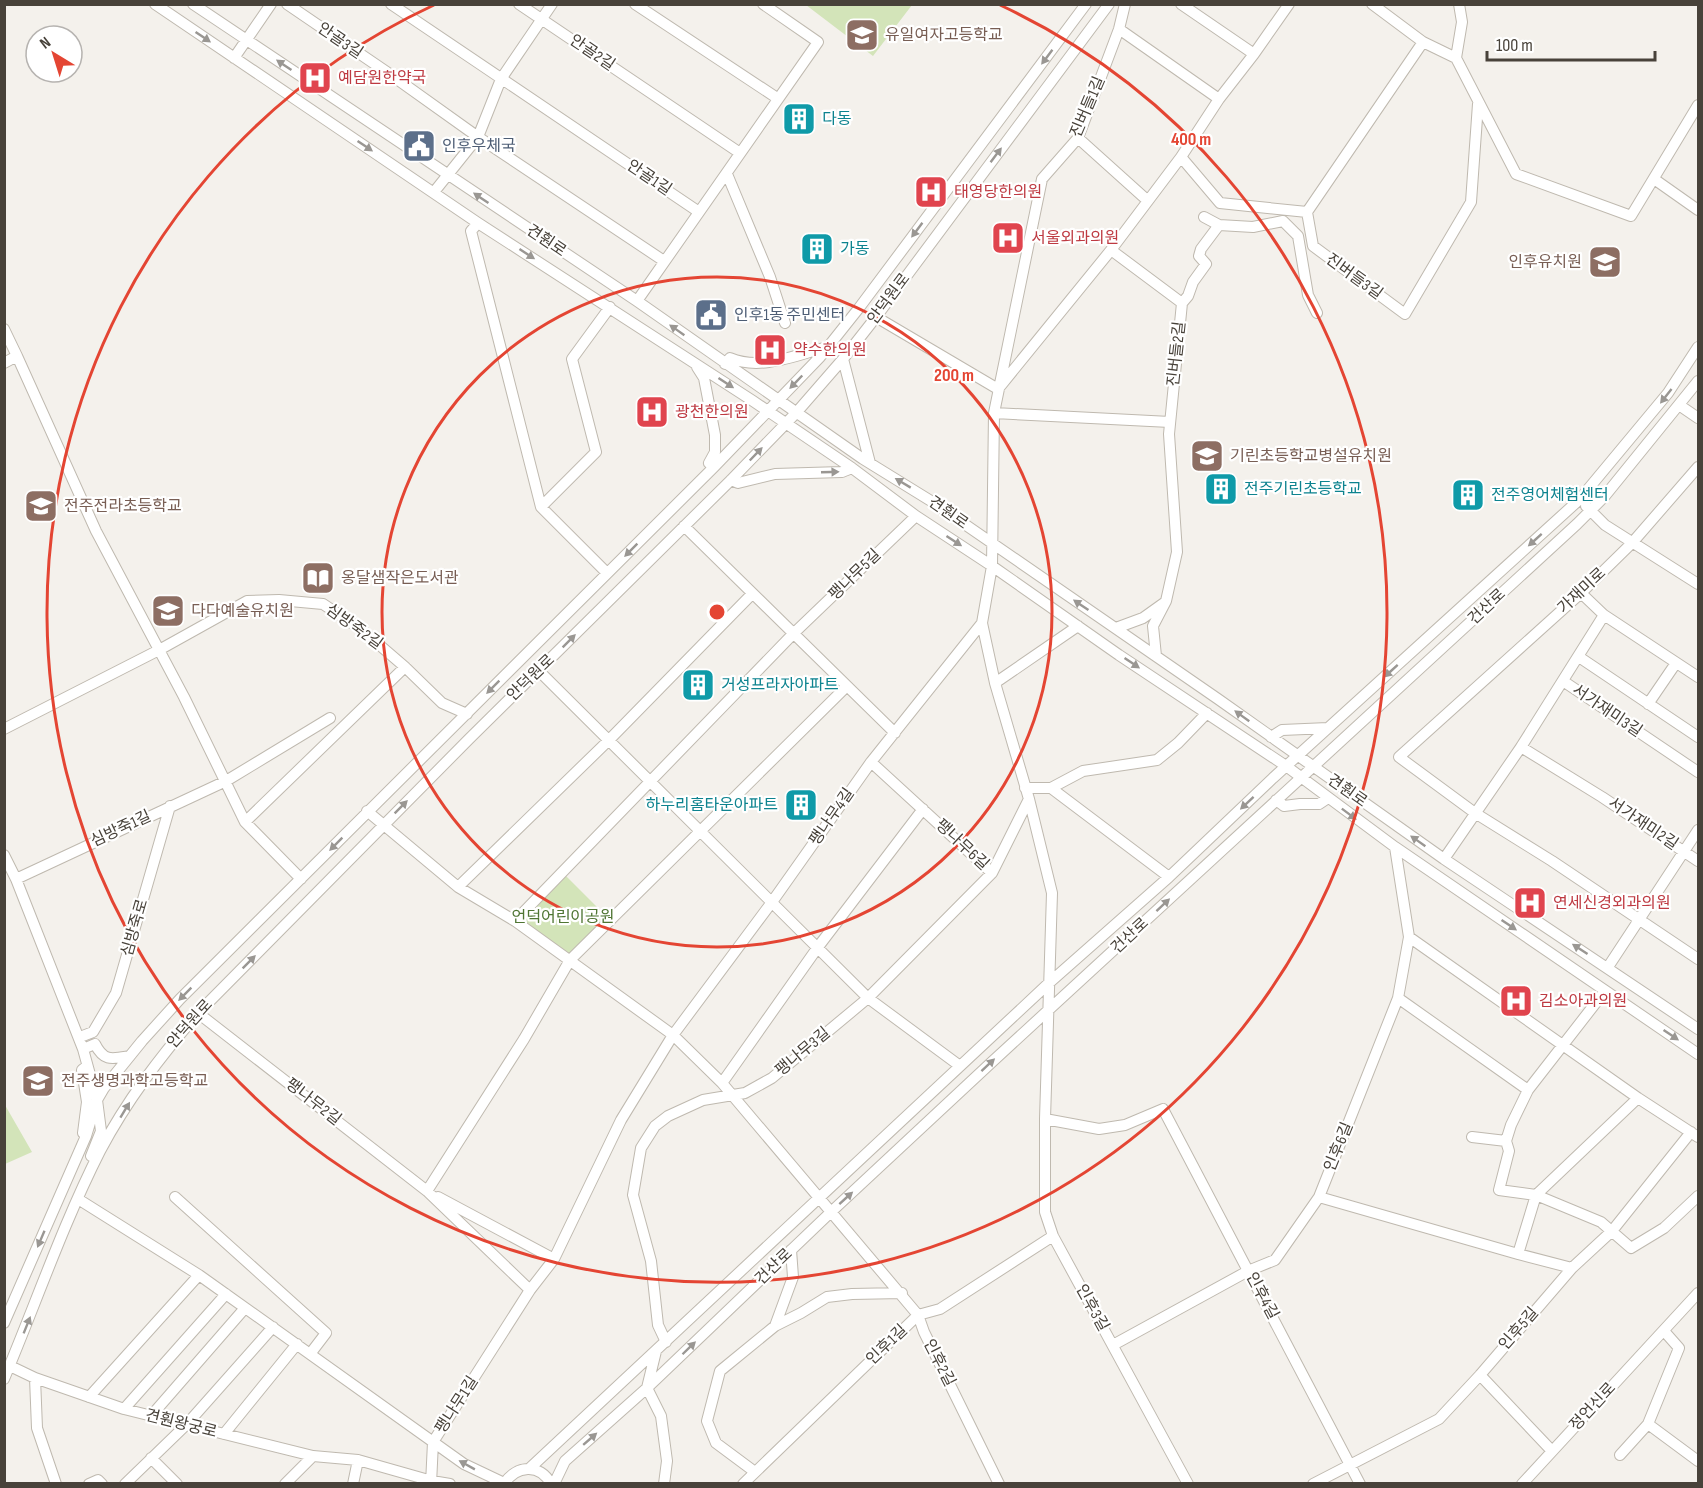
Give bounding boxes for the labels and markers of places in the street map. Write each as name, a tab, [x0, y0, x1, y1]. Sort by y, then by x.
school or university icon: 유일여자고등학교	[844, 17, 880, 53]
place label: 유일여자고등학교	[885, 26, 1003, 45]
hospital icon: 예담원한약국	[297, 60, 333, 96]
place label: 예담원한약국	[338, 69, 426, 88]
building icon: 다동	[781, 101, 817, 137]
place label: 다동	[822, 110, 852, 129]
public building icon: 인후우체국	[401, 128, 437, 164]
place label: 인후우체국	[442, 137, 516, 156]
hospital icon: 태영당한의원	[913, 174, 949, 210]
place label: 태영당한의원	[954, 183, 1042, 202]
hospital icon: 서울외과의원	[990, 220, 1026, 256]
place label: 서울외과의원	[1031, 229, 1119, 248]
building icon: 가동	[799, 231, 835, 267]
place label: 가동	[840, 240, 870, 259]
school or university icon: 인후유치원	[1587, 244, 1623, 280]
place label: 인후유치원	[1508, 253, 1582, 272]
public building icon: 인후1동 주민센터	[693, 297, 729, 333]
place label: 인후1동 주민센터	[734, 306, 845, 325]
hospital icon: 약수한의원	[752, 332, 788, 368]
place label: 약수한의원	[793, 341, 867, 360]
hospital icon: 광천한의원	[634, 394, 670, 430]
place label: 광천한의원	[675, 403, 749, 422]
school or university icon: 기린초등학교병설유치원	[1189, 438, 1225, 474]
place label: 기린초등학교병설유치원	[1230, 447, 1392, 466]
building icon: 전주기린초등학교	[1203, 471, 1239, 507]
building icon: 전주영어체험센터	[1450, 477, 1486, 513]
place label: 전주기린초등학교	[1244, 480, 1362, 499]
place label: 전주영어체험센터	[1491, 486, 1609, 505]
school or university icon: 전주전라초등학교	[23, 488, 59, 524]
place label: 전주전라초등학교	[64, 497, 182, 516]
library icon: 옹달샘작은도서관	[300, 560, 336, 596]
place label: 옹달샘작은도서관	[341, 569, 459, 588]
school or university icon: 다다예술유치원	[150, 593, 186, 629]
place label: 다다예술유치원	[191, 602, 294, 621]
centre of rings	[707, 602, 727, 622]
building icon: 거성프라자아파트	[680, 667, 716, 703]
place label: 거성프라자아파트	[721, 676, 839, 695]
building icon: 하누리홈타운아파트	[783, 787, 819, 823]
place label: 하누리홈타운아파트	[646, 796, 778, 815]
hospital icon: 연세신경외과의원	[1512, 885, 1548, 921]
place label: 연세신경외과의원	[1553, 894, 1671, 913]
hospital icon: 김소아과의원	[1498, 983, 1534, 1019]
place label: 김소아과의원	[1539, 992, 1627, 1011]
school or university icon: 전주생명과학고등학교	[20, 1063, 56, 1099]
place label: 전주생명과학고등학교	[61, 1072, 208, 1091]

